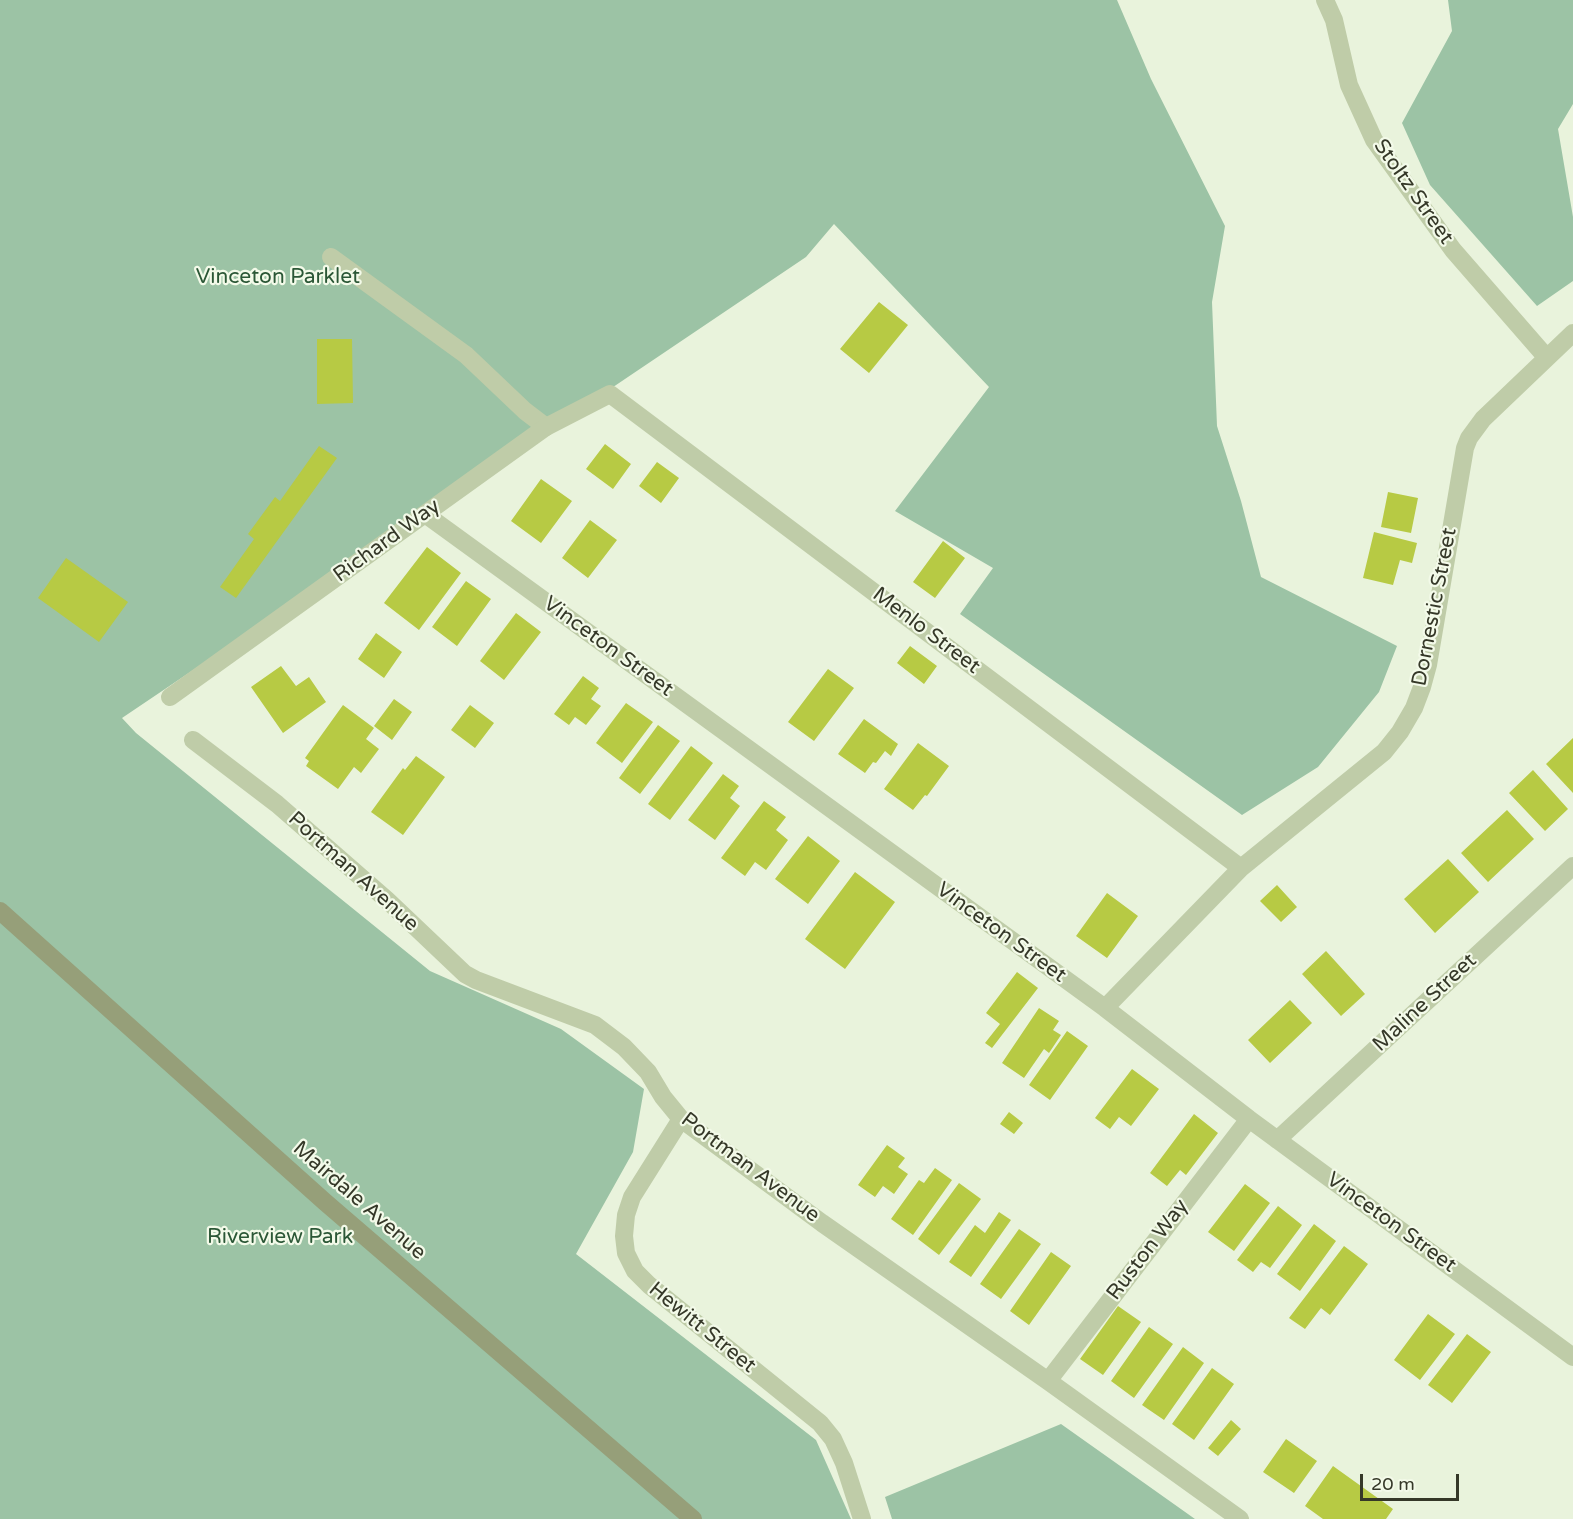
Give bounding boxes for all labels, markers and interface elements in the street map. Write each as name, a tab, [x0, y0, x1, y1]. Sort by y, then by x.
street label: Stoltz Street	[1368, 135, 1458, 249]
park label: Vinceton Parklet	[196, 264, 360, 290]
street label: Richard Way	[329, 494, 445, 588]
street label: Dornestic Street	[1407, 526, 1463, 688]
street label: Menlo Street	[867, 582, 985, 680]
street label: Vinceton Street	[538, 591, 678, 703]
street label: Portman Avenue	[282, 807, 424, 937]
street label: Vinceton Street	[931, 877, 1071, 989]
street label: Maline Street	[1368, 949, 1482, 1057]
street label: Portman Avenue	[676, 1108, 824, 1228]
street label: Mairdale Avenue	[287, 1136, 431, 1266]
street label: Vinceton Street	[1321, 1167, 1461, 1279]
street label: Ruston Way	[1102, 1195, 1194, 1305]
park label: Riverview Park	[207, 1224, 353, 1250]
street label: Hewitt Street	[643, 1277, 761, 1379]
scale bar	[1363, 1462, 1462, 1500]
text: 20 m	[1371, 1473, 1415, 1495]

